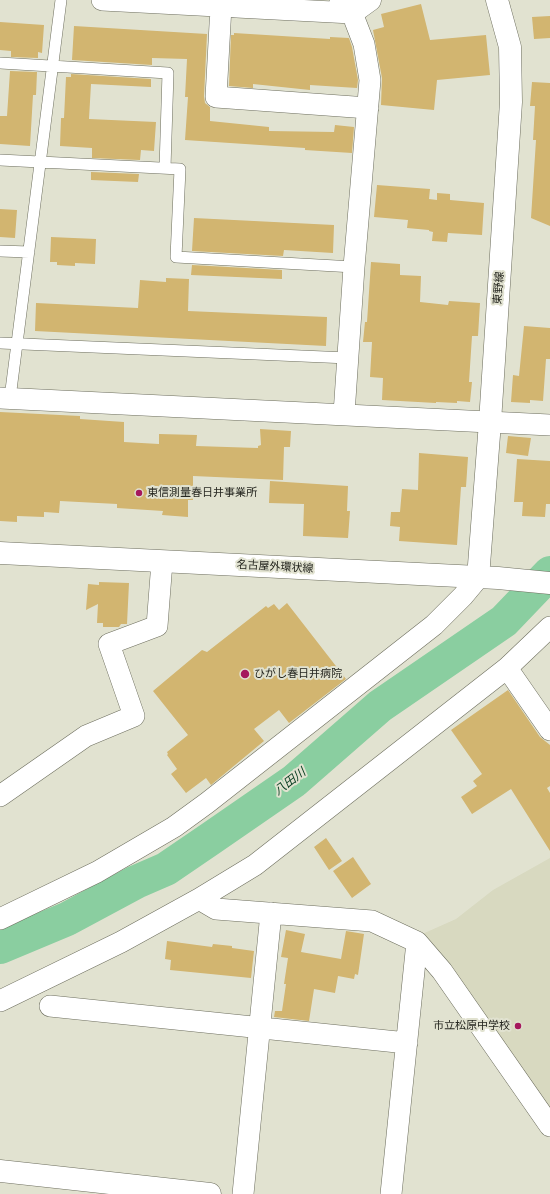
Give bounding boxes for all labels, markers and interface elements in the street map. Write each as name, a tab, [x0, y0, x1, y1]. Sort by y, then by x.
street label: 東野線	[491, 271, 507, 305]
place label: 東信測量春日井事業所	[147, 486, 257, 500]
marker: 東信測量春日井事業所	[134, 488, 144, 498]
street label: 名古屋外環状線	[236, 558, 314, 576]
place label: ひがし春日井病院	[254, 667, 342, 681]
marker: ひがし春日井病院	[239, 668, 251, 680]
water label: 八田川	[271, 765, 309, 799]
place label: 市立松原中学校	[433, 1019, 510, 1033]
marker: 市立松原中学校	[513, 1021, 523, 1031]

